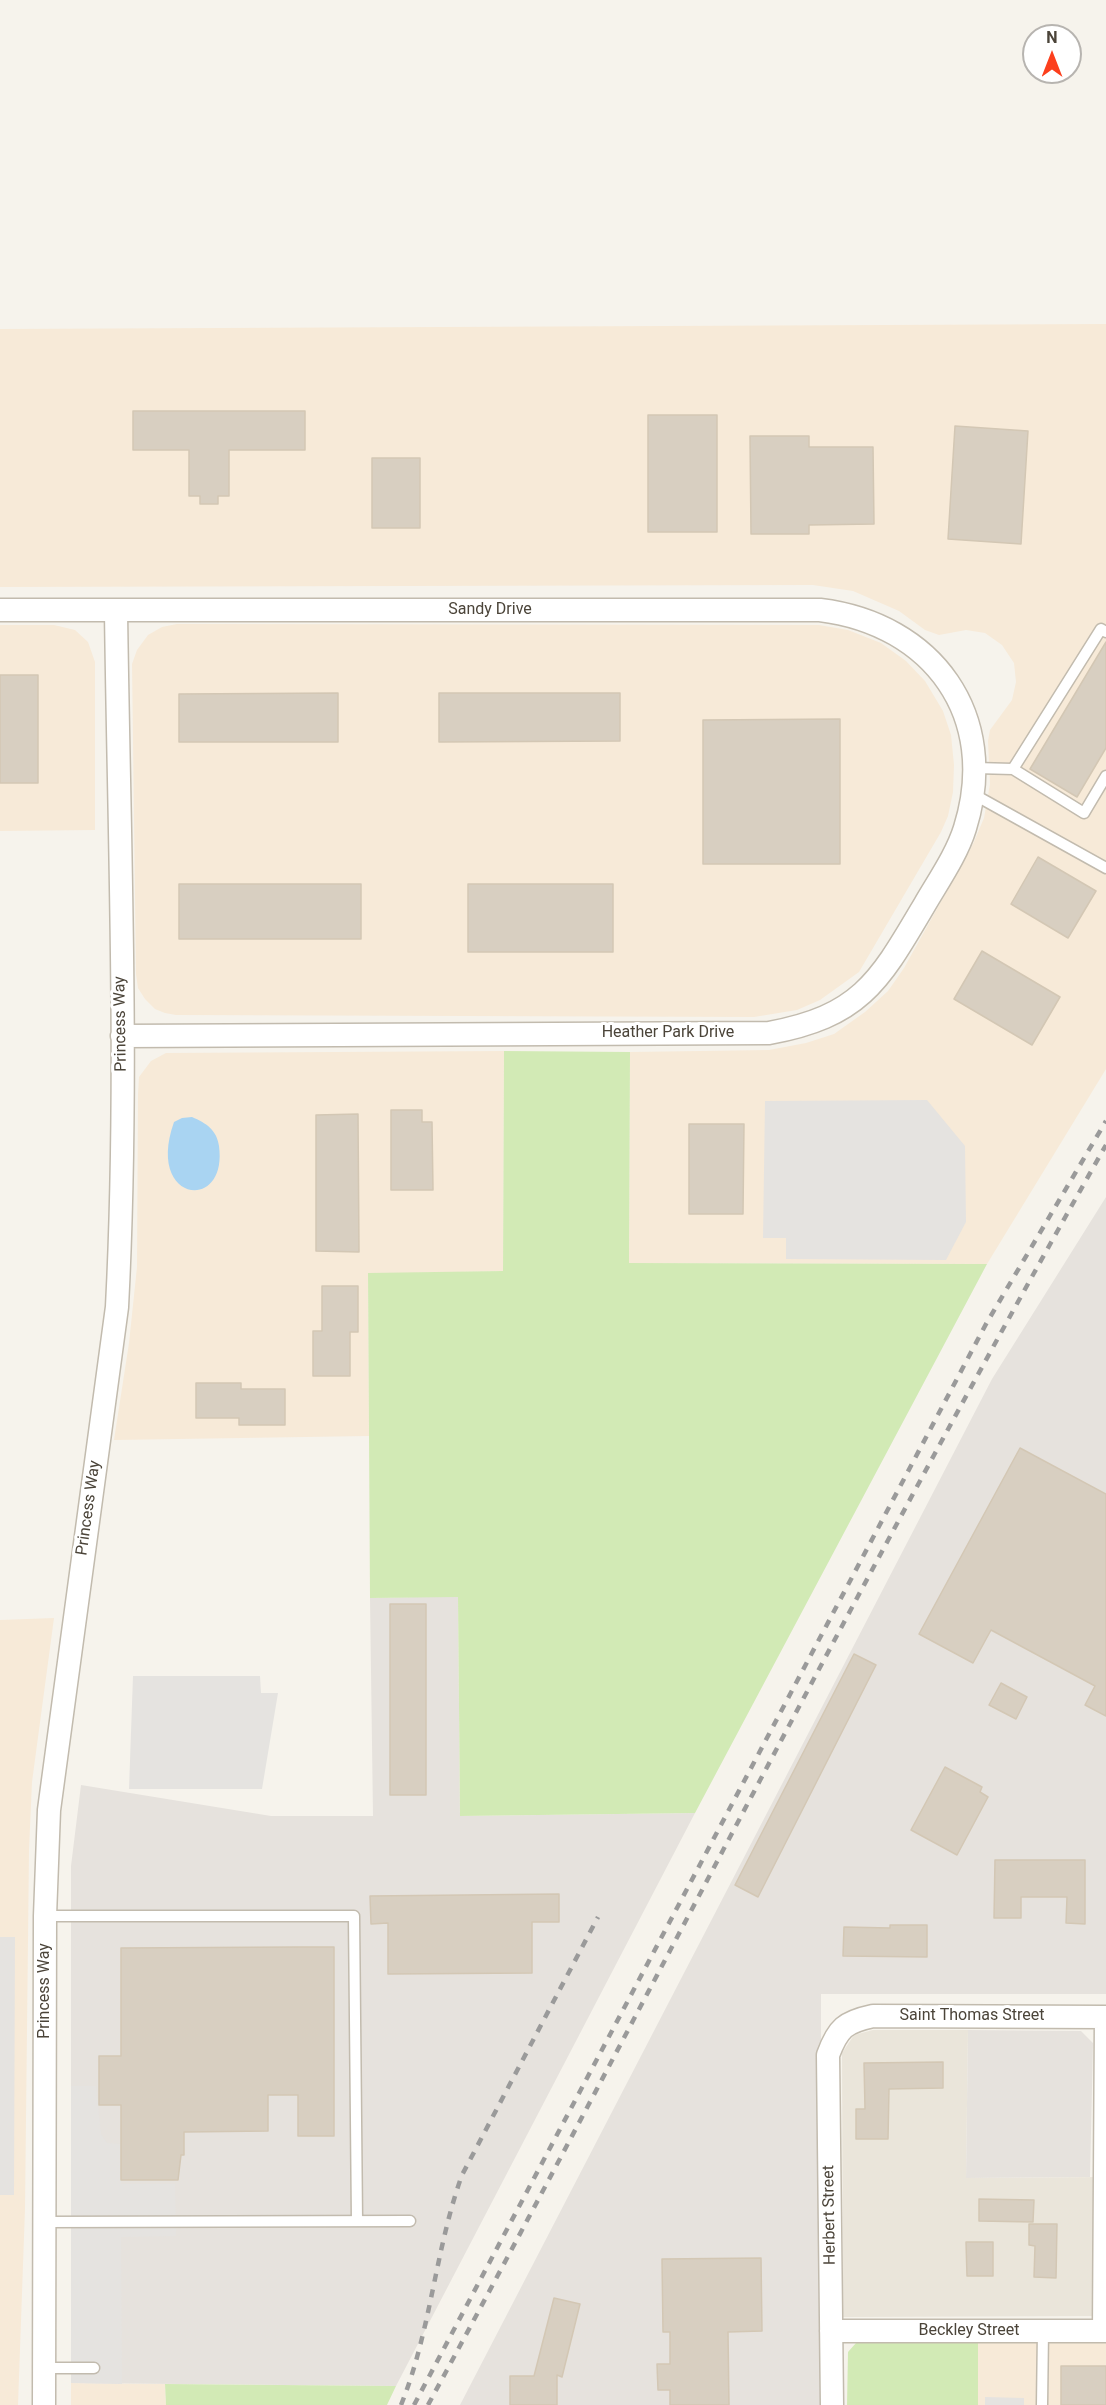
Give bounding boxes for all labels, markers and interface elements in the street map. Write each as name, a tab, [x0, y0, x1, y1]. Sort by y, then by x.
north arrow	[1022, 24, 1082, 84]
text: N	[1046, 28, 1058, 47]
street label: Sandy Drive	[448, 600, 532, 620]
street label: Princess Way	[111, 976, 131, 1072]
street label: Heather Park Drive	[602, 1023, 734, 1043]
street label: Princess Way	[73, 1459, 105, 1557]
street label: Princess Way	[35, 1943, 55, 2039]
street label: Saint Thomas Street	[900, 2006, 1044, 2026]
street label: Herbert Street	[820, 2165, 840, 2265]
street label: Beckley Street	[919, 2321, 1019, 2341]

